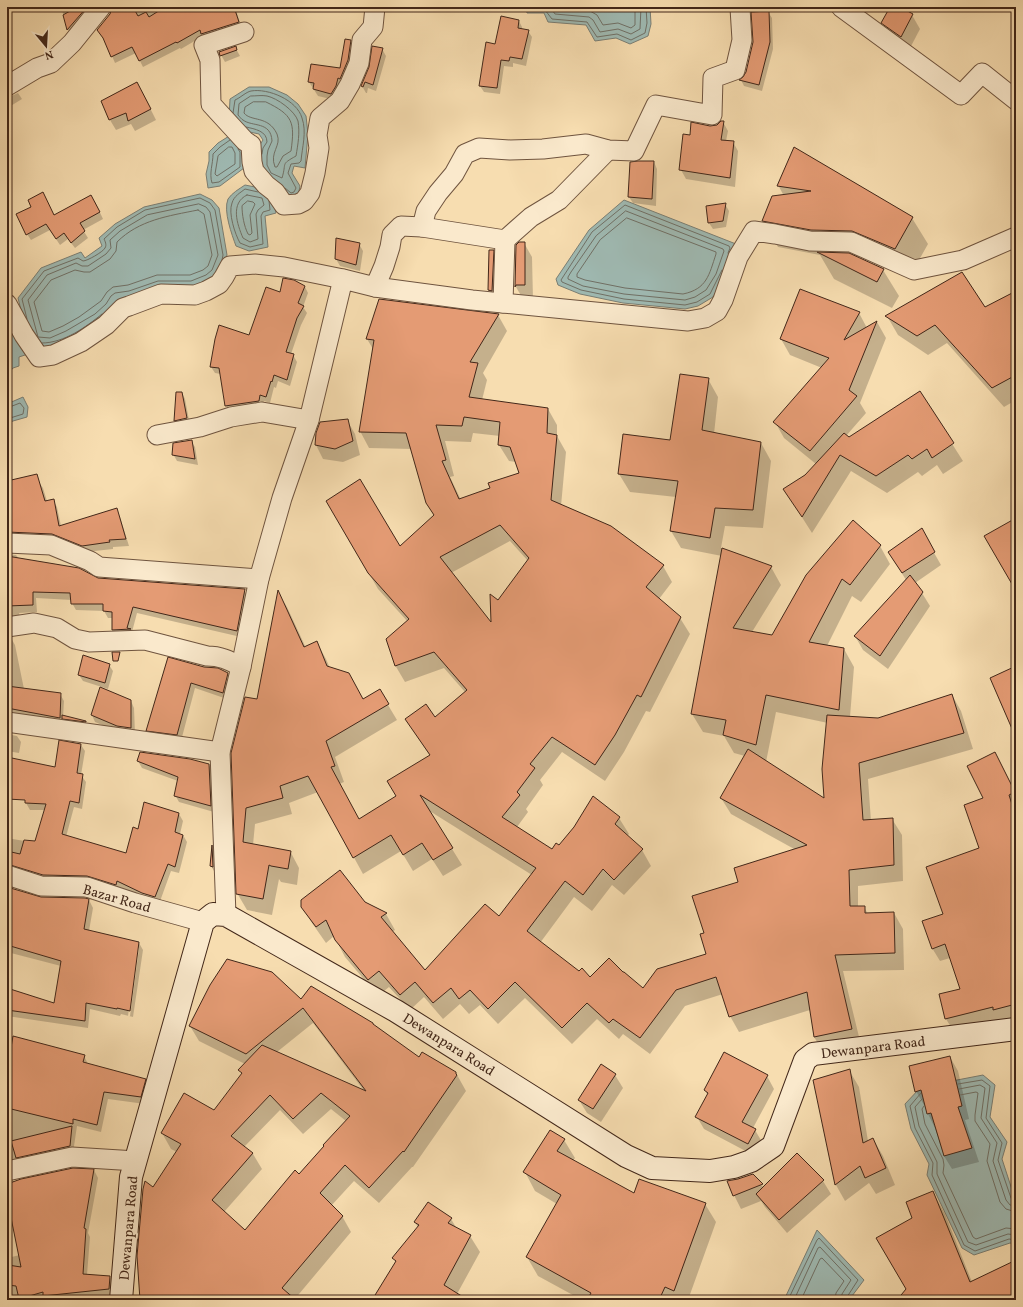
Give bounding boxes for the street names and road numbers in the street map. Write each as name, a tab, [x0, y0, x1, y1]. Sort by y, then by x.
street label: Bazar Road	[80, 881, 153, 918]
street label: Dewanpara Road	[399, 1009, 498, 1081]
street label: Dewanpara Road	[820, 1033, 927, 1064]
street label: Dewanpara Road	[115, 1175, 144, 1281]

